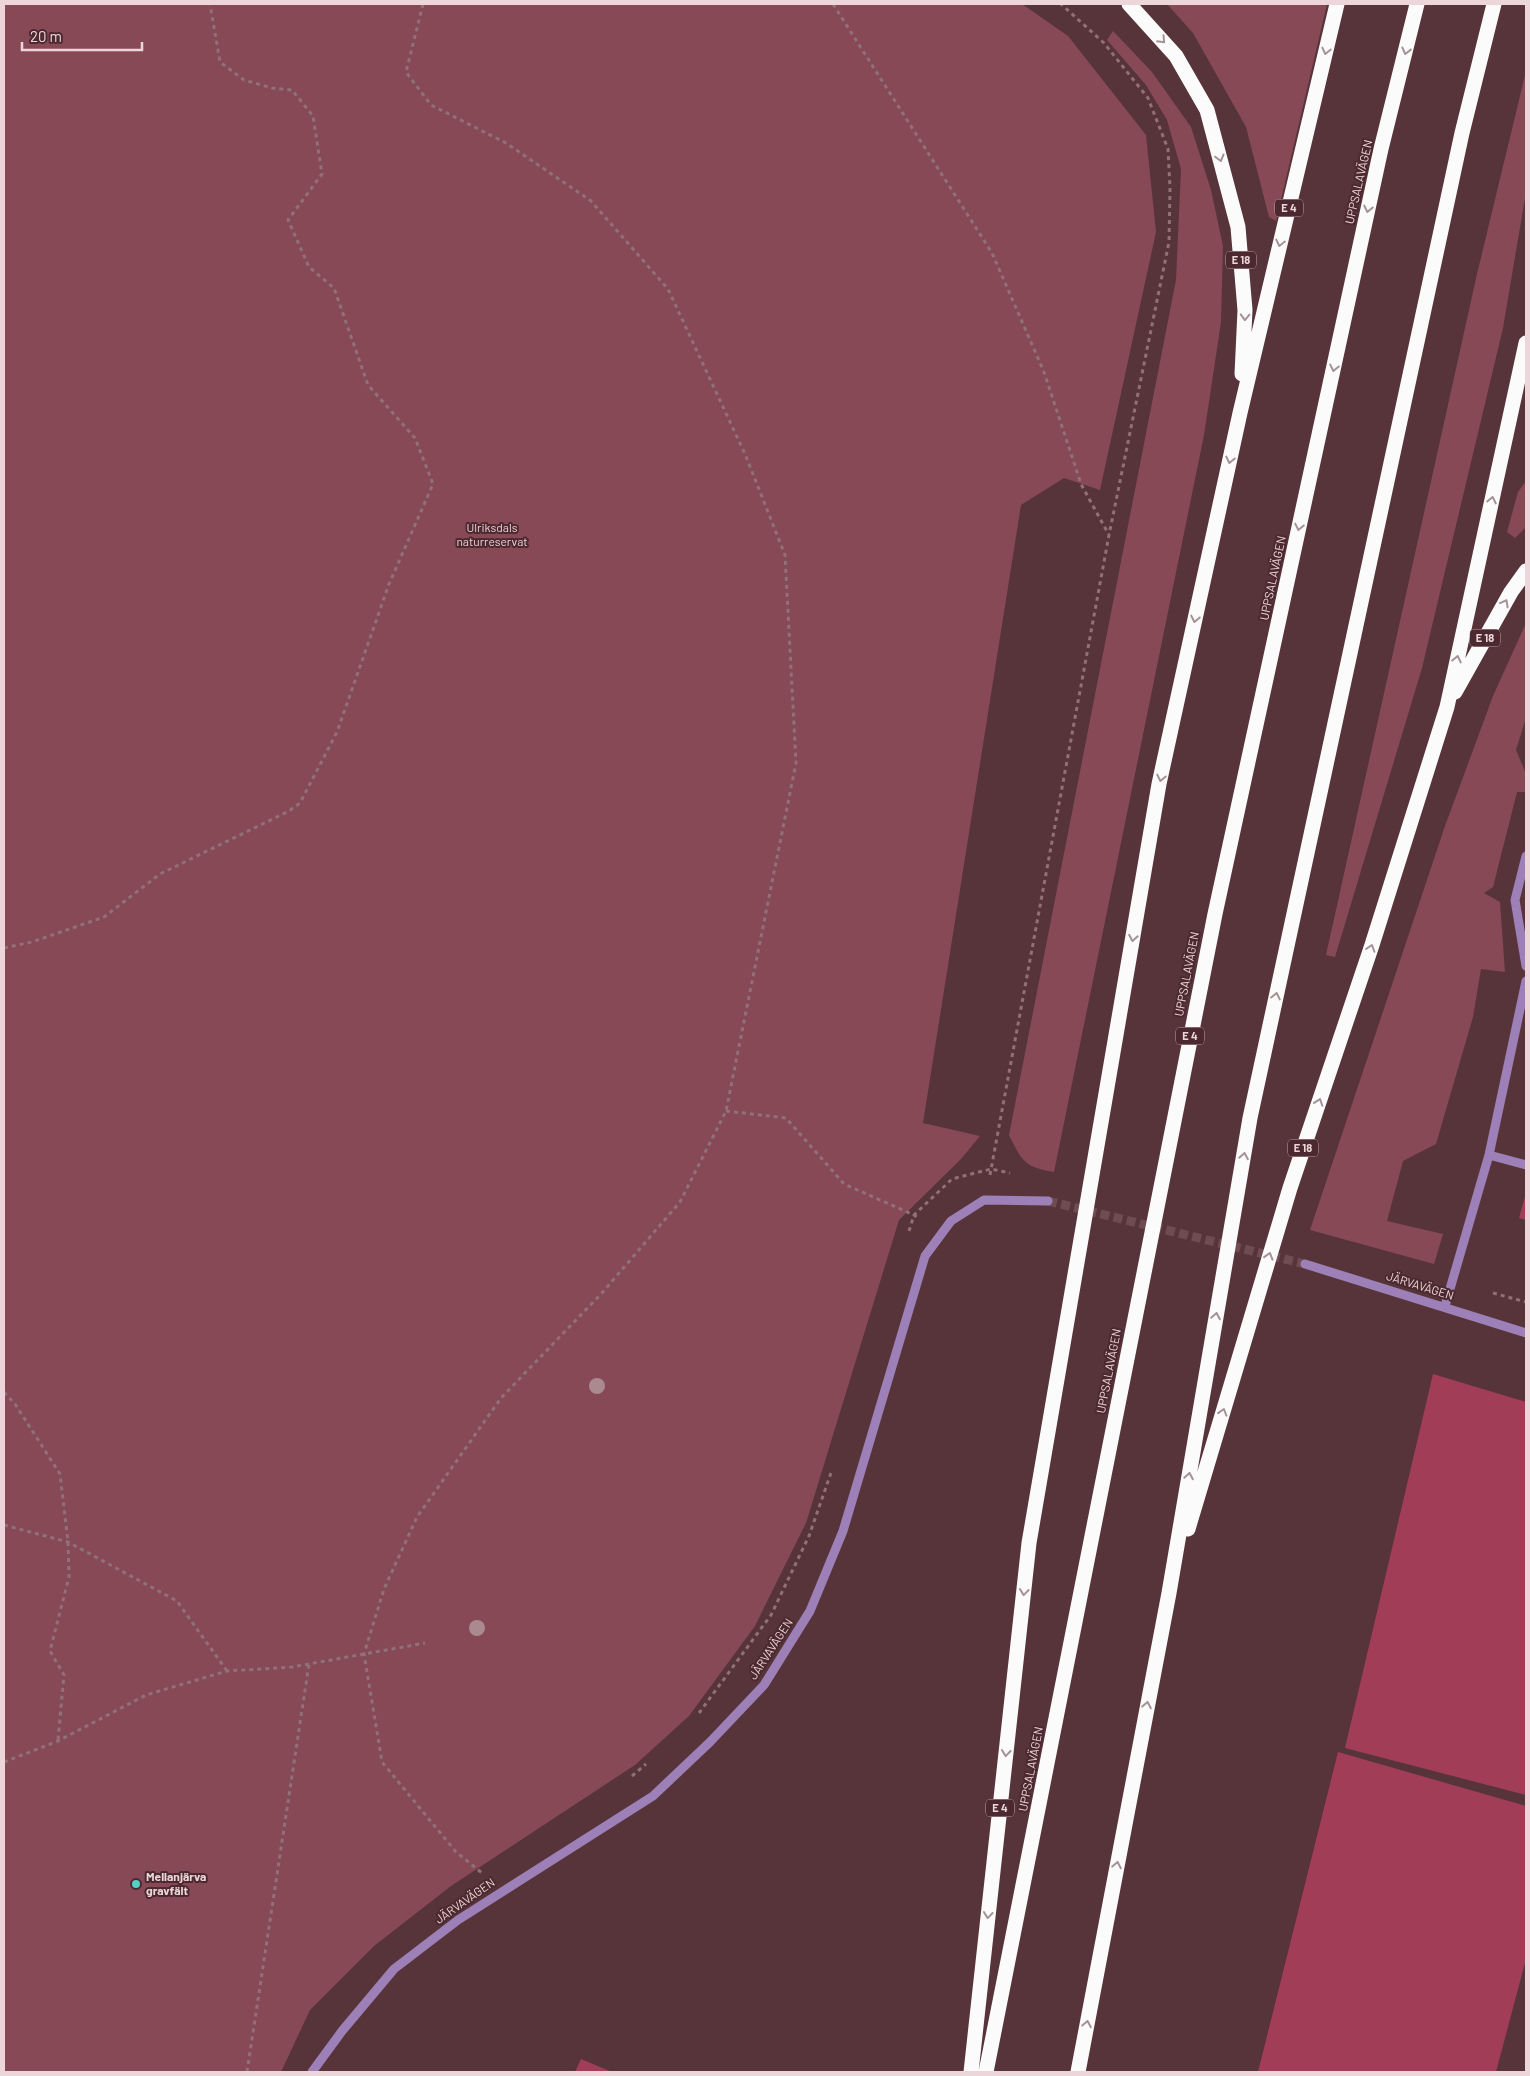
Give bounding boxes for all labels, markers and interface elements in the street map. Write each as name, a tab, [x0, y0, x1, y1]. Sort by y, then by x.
scale bar	[22, 20, 142, 52]
text: 20 m	[30, 27, 62, 45]
one-way arrow	[1156, 34, 1165, 43]
one-way arrow	[1321, 47, 1332, 56]
one-way arrow	[1401, 47, 1411, 55]
street label: UPPSALAVÄGEN	[1342, 138, 1375, 225]
one-way arrow	[1214, 153, 1225, 162]
road number: E 4	[1275, 200, 1303, 217]
one-way arrow	[1363, 205, 1374, 214]
one-way arrow	[1275, 239, 1286, 248]
road number: E 18	[1226, 252, 1256, 268]
one-way arrow	[1240, 314, 1250, 322]
one-way arrow	[1329, 364, 1340, 372]
one-way arrow	[1225, 456, 1236, 465]
one-way arrow	[1486, 496, 1497, 505]
park label: Ulriksdals naturreservat	[456, 520, 528, 548]
one-way arrow	[1294, 522, 1305, 531]
street label: UPPSALAVÄGEN	[1256, 534, 1288, 621]
one-way arrow	[1499, 600, 1509, 609]
one-way arrow	[1190, 615, 1201, 624]
road number: E 18	[1470, 630, 1500, 646]
one-way arrow	[1451, 655, 1462, 664]
one-way arrow	[1156, 774, 1166, 782]
street label: UPPSALAVÄGEN	[1171, 930, 1201, 1017]
one-way arrow	[1128, 934, 1138, 943]
one-way arrow	[1365, 944, 1375, 952]
one-way arrow	[1270, 992, 1281, 1001]
road number: E 4	[1176, 1028, 1204, 1044]
one-way arrow	[1313, 1098, 1323, 1106]
road number: E 18	[1288, 1140, 1318, 1156]
one-way arrow	[1238, 1151, 1248, 1160]
one-way arrow	[1264, 1253, 1274, 1261]
street label: JÄRVAVÄGEN	[1385, 1268, 1456, 1302]
one-way arrow	[1211, 1311, 1221, 1320]
street label: UPPSALAVÄGEN	[1093, 1327, 1123, 1414]
one-way arrow	[1217, 1408, 1227, 1417]
one-way arrow	[1183, 1472, 1193, 1480]
one-way arrow	[1019, 1588, 1030, 1596]
street label: JÄRVAVÄGEN	[745, 1615, 795, 1682]
one-way arrow	[1142, 1701, 1152, 1709]
street label: UPPSALAVÄGEN	[1015, 1725, 1045, 1812]
one-way arrow	[1001, 1749, 1012, 1757]
road number: E 4	[986, 1800, 1014, 1816]
one-way arrow	[1111, 1860, 1122, 1869]
place label: Mellanjärva gravfält	[146, 1869, 206, 1897]
street label: JÄRVAVÄGEN	[432, 1874, 497, 1926]
marker: Mellanjärva gravfält	[130, 1878, 142, 1890]
one-way arrow	[983, 1911, 994, 1919]
one-way arrow	[1081, 2020, 1092, 2029]

